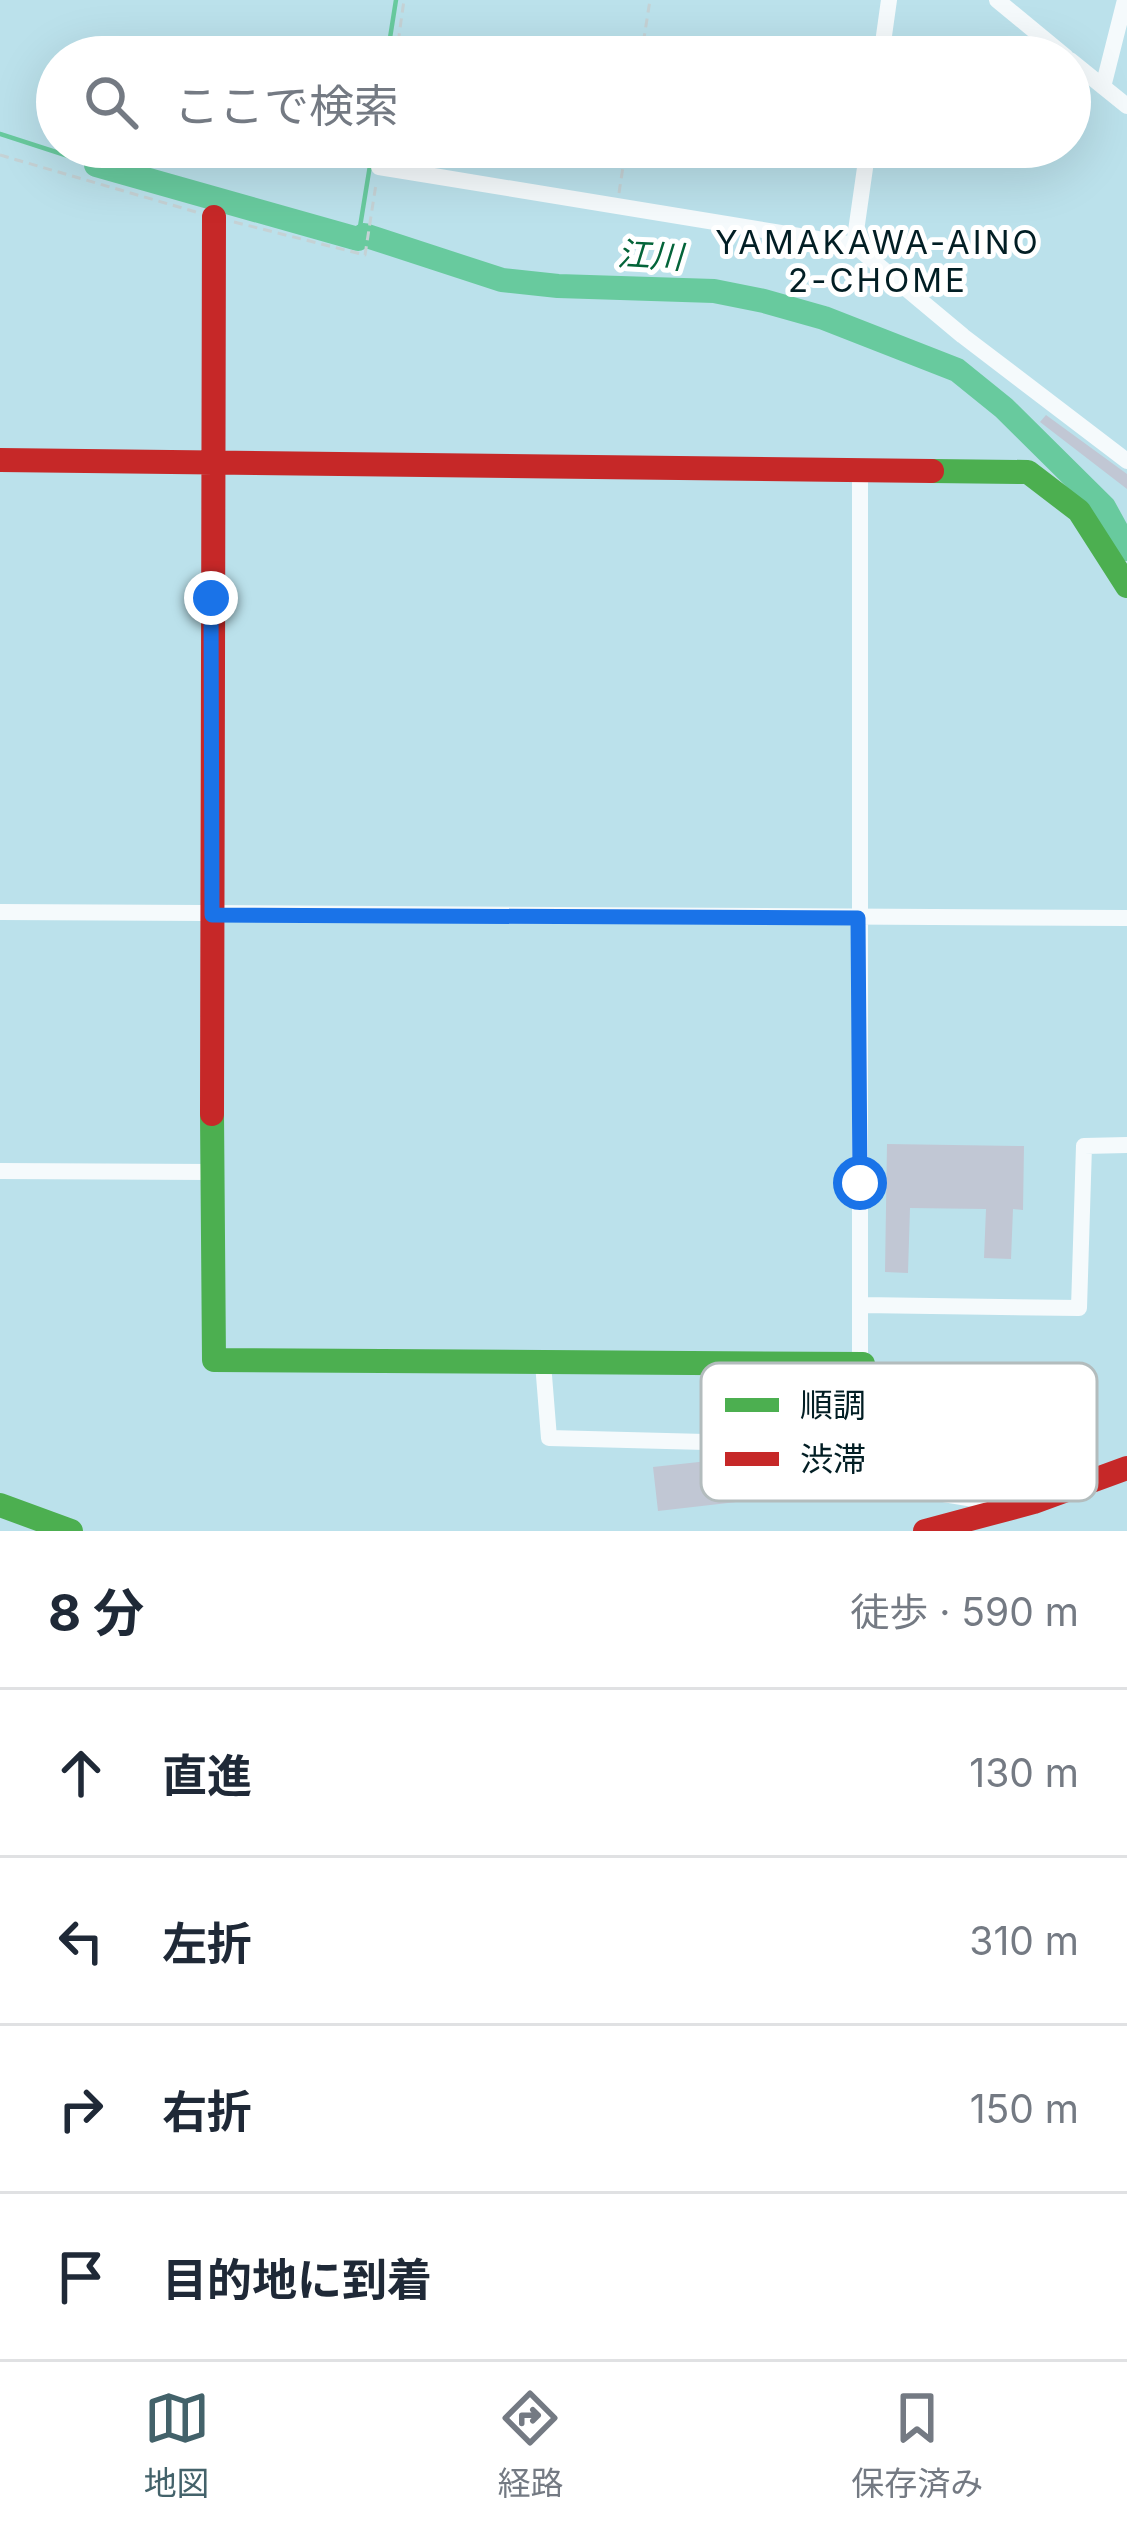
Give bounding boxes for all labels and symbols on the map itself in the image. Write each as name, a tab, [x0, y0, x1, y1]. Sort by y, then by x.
district label: YAMAKAWA-AINO 2-CHOME	[715, 222, 1041, 300]
water label: 江川	[616, 233, 687, 277]
route end	[184, 571, 238, 625]
route start	[833, 1156, 887, 1210]
legend	[701, 1363, 1097, 1501]
text: 順調	[800, 1385, 866, 1425]
text: 渋滞	[800, 1439, 866, 1479]

